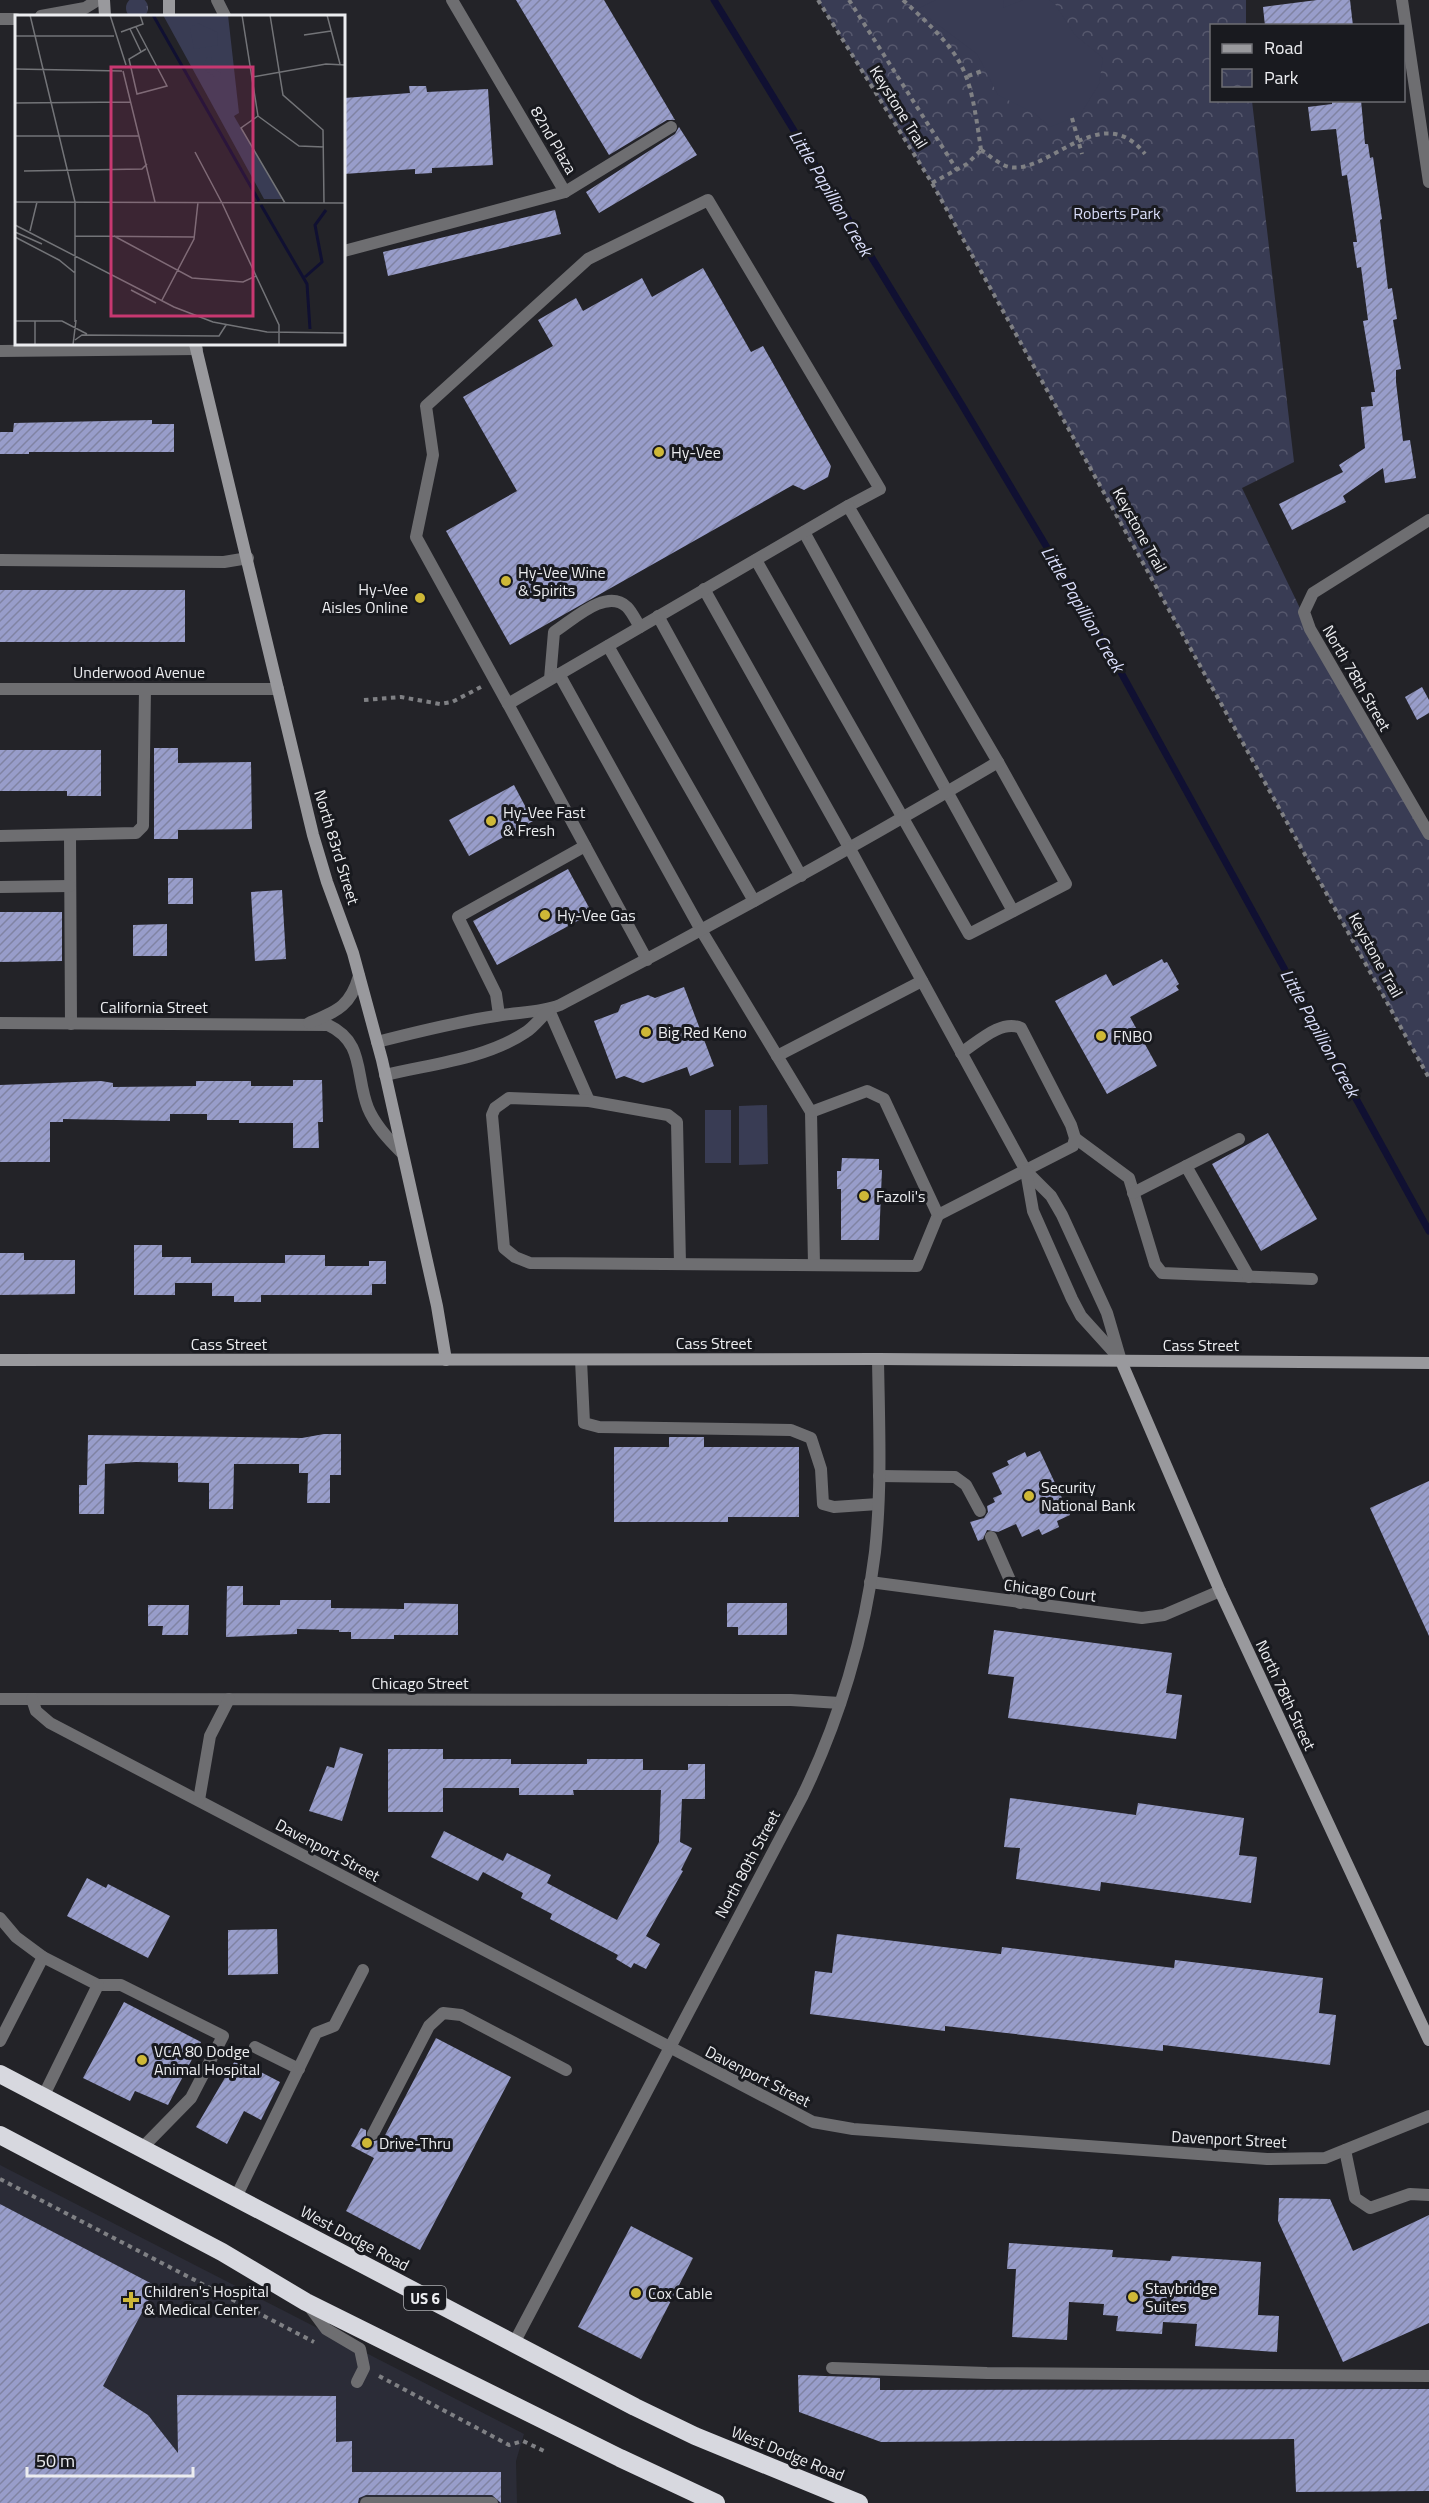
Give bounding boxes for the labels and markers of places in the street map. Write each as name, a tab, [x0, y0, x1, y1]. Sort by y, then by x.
place label: Hy-Vee	[671, 440, 721, 464]
marker: Hy-Vee	[652, 445, 666, 459]
place label: Hy-Vee Wine & Spirits	[518, 560, 606, 602]
marker: Hy-Vee Wine & Spirits	[499, 574, 513, 588]
place label: Hy-Vee Aisles Online	[322, 577, 408, 619]
marker: Hy-Vee Aisles Online	[413, 591, 427, 605]
place label: Hy-Vee Fast & Fresh	[503, 800, 586, 842]
marker: Hy-Vee Fast & Fresh	[484, 814, 498, 828]
place label: Hy-Vee Gas	[557, 903, 636, 927]
marker: Hy-Vee Gas	[538, 908, 552, 922]
place label: Big Red Keno	[658, 1020, 747, 1044]
place label: FNBO	[1113, 1024, 1153, 1048]
marker: Big Red Keno	[639, 1025, 653, 1039]
marker: FNBO	[1094, 1029, 1108, 1043]
place label: Fazoli's	[876, 1184, 925, 1208]
marker: Fazoli's	[857, 1189, 871, 1203]
place label: Security National Bank	[1041, 1475, 1136, 1517]
marker: Security National Bank	[1022, 1489, 1036, 1503]
place label: VCA 80 Dodge Animal Hospital	[154, 2039, 260, 2081]
marker: VCA 80 Dodge Animal Hospital	[135, 2053, 149, 2067]
place label: Drive-Thru	[379, 2131, 451, 2155]
marker: Drive-Thru	[360, 2136, 374, 2150]
place label: Staybridge Suites	[1145, 2276, 1217, 2318]
place label: Children's Hospital & Medical Center	[144, 2279, 269, 2321]
place label: Cox Cable	[648, 2281, 712, 2305]
marker: Cox Cable	[629, 2286, 643, 2300]
marker: Staybridge Suites	[1126, 2290, 1140, 2304]
marker: Children's Hospital & Medical Center	[122, 2291, 140, 2309]

